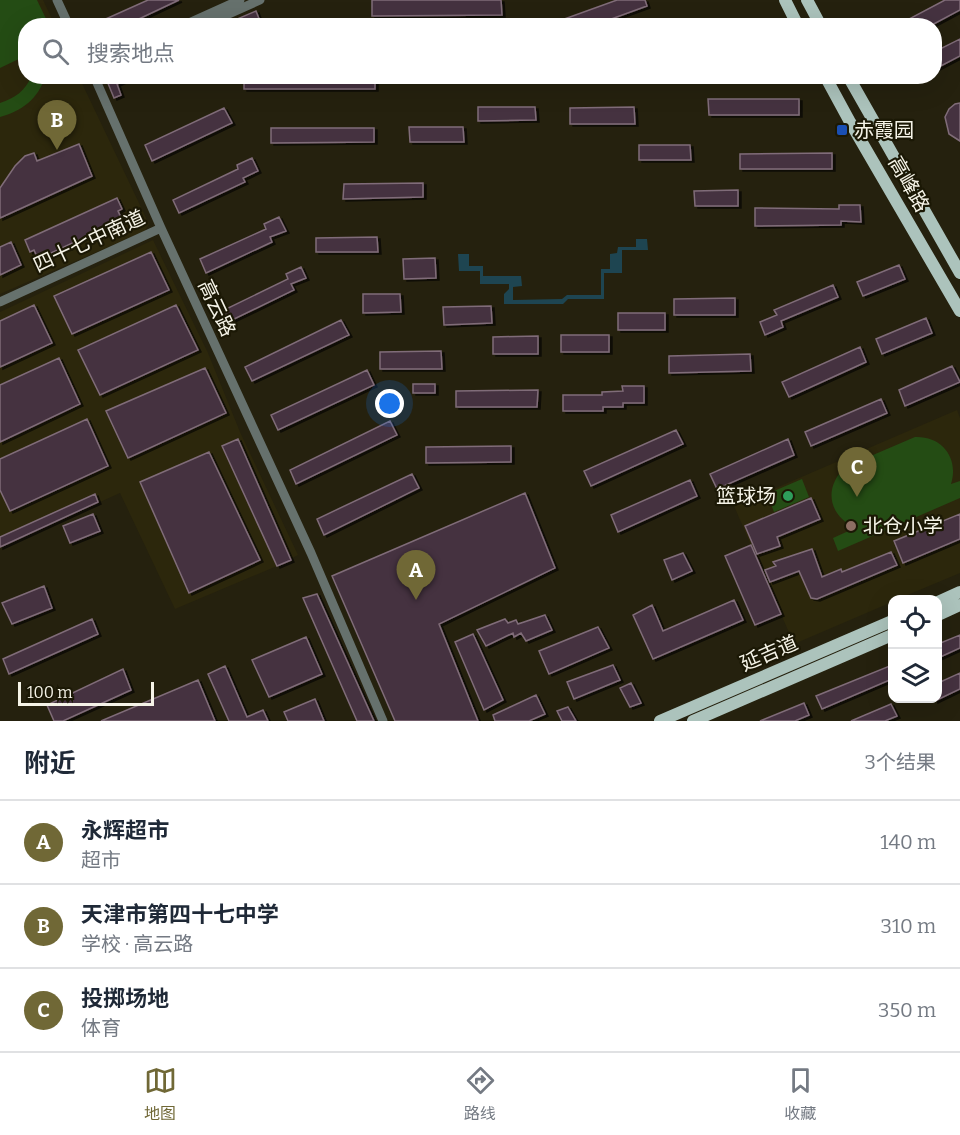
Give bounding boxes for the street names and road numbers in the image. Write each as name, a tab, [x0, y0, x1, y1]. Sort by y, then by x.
street label: 高峰路	[884, 152, 934, 216]
street label: 四十七中南道	[30, 205, 148, 277]
street label: 高云路	[193, 276, 241, 340]
street label: 延吉道	[737, 630, 801, 676]

